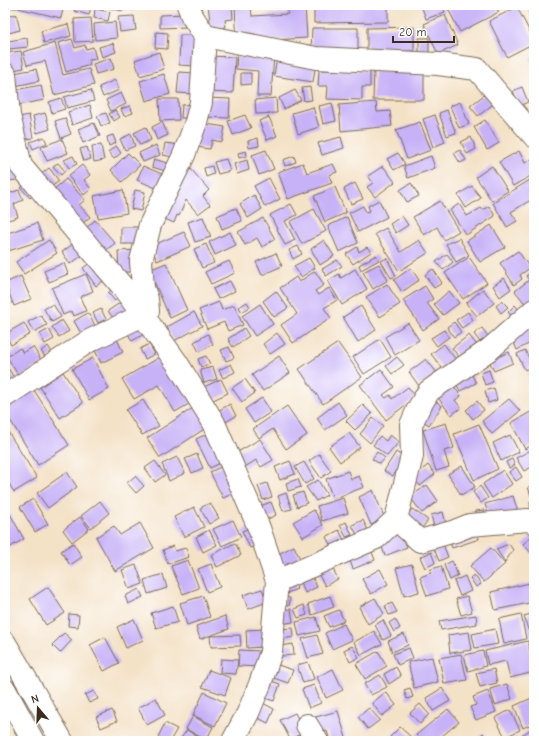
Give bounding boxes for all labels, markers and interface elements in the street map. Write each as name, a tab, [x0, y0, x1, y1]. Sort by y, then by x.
scale bar	[393, 18, 454, 44]
text: 20 m	[399, 25, 427, 39]
north arrow	[18, 688, 58, 728]
text: N	[29, 692, 40, 706]

